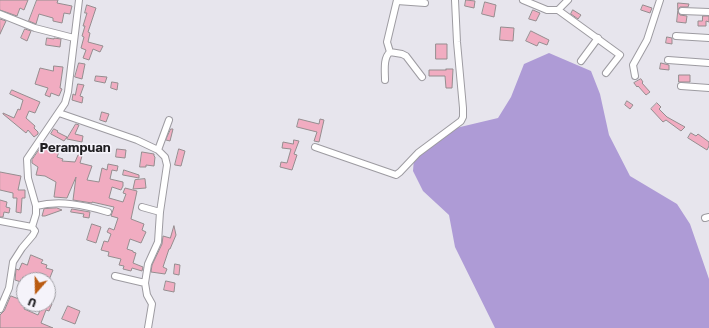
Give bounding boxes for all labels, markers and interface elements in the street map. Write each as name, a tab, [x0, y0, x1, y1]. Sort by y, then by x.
district label: Perampuan	[39, 140, 111, 156]
north arrow	[16, 272, 56, 312]
text: U	[26, 295, 38, 310]

